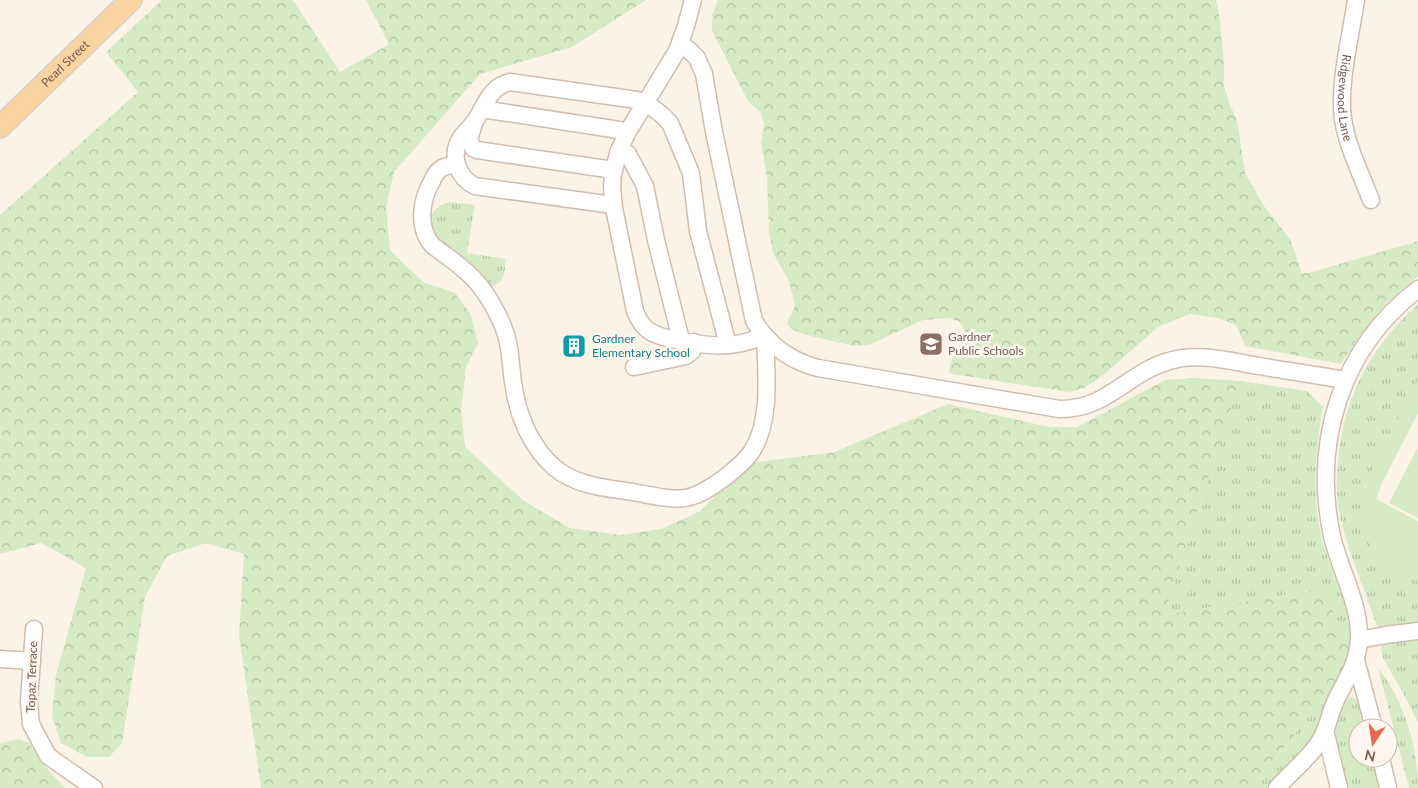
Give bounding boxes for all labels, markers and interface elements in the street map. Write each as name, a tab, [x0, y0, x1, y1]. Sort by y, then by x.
street label: Pearl Street	[38, 36, 93, 90]
street label: Ridgewood Lane	[1335, 53, 1356, 143]
place label: Gardner Public Schools	[948, 329, 1024, 358]
place label: Gardner Elementary School	[592, 331, 690, 360]
school or university icon: Gardner Public Schools	[918, 331, 944, 357]
building icon: Gardner Elementary School	[561, 333, 587, 359]
street label: Topaz Terrace	[23, 641, 40, 713]
north arrow	[1348, 718, 1398, 768]
text: N	[1363, 747, 1377, 766]

